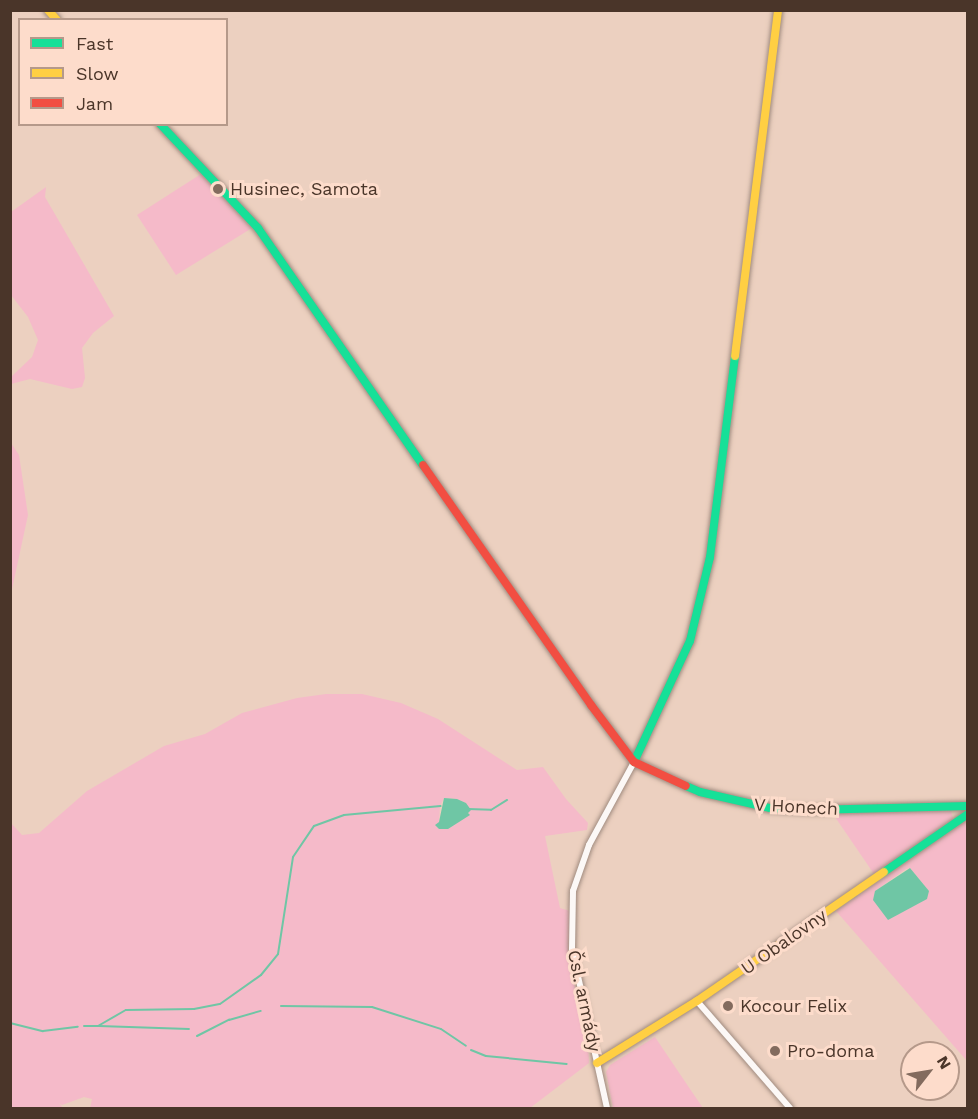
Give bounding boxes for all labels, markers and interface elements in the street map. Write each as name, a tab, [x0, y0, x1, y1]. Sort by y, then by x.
legend	[18, 18, 228, 126]
text: Fast	[76, 33, 113, 54]
text: Slow	[76, 63, 119, 84]
text: Jam	[76, 93, 113, 114]
place label: Husinec, Samota	[230, 178, 378, 200]
marker: Husinec, Samota	[211, 182, 225, 196]
street label: V Honech	[753, 794, 839, 820]
street label: U Obalovny	[737, 905, 831, 979]
street label: Čsl. armády	[563, 948, 605, 1054]
place label: Kocour Felix	[740, 995, 848, 1017]
marker: Kocour Felix	[721, 999, 735, 1013]
place label: Pro-doma	[787, 1040, 874, 1062]
north arrow	[900, 1041, 960, 1101]
marker: Pro-doma	[768, 1044, 782, 1058]
text: N	[933, 1053, 955, 1072]

